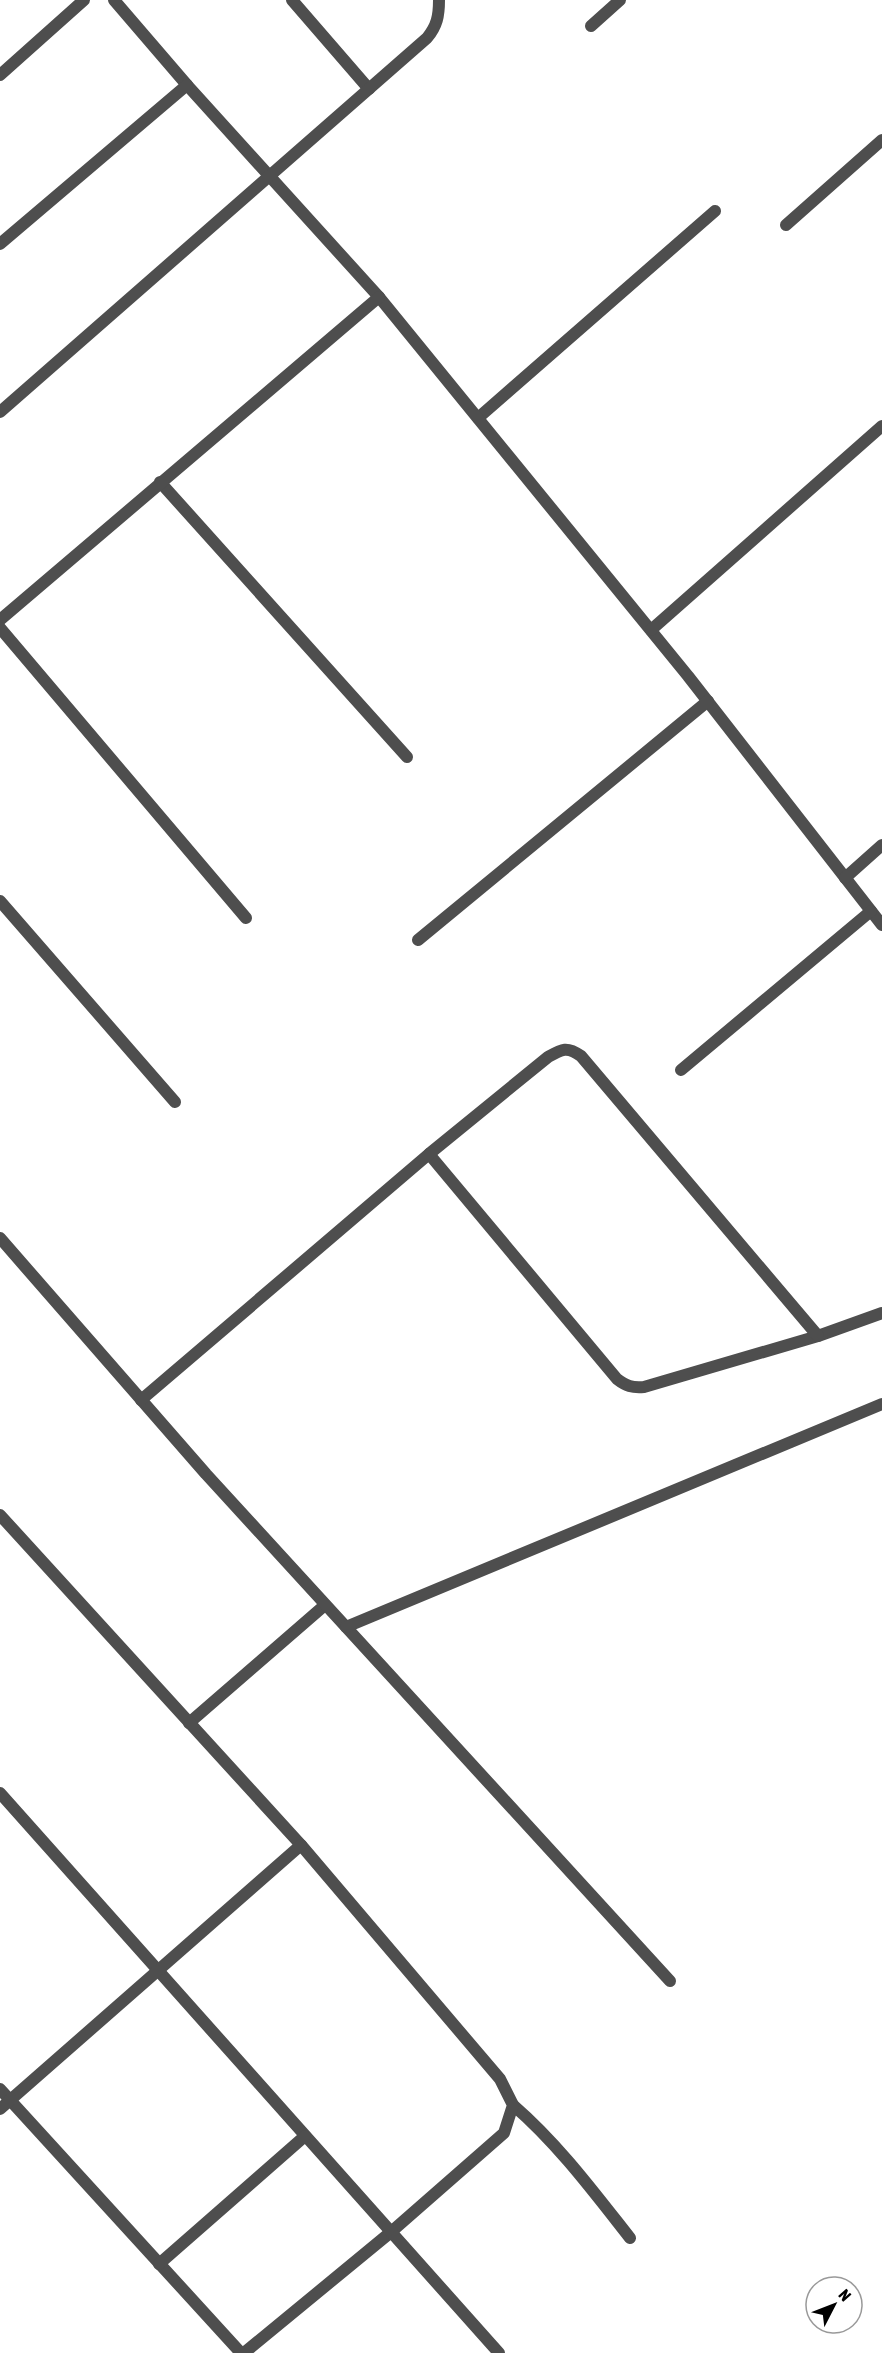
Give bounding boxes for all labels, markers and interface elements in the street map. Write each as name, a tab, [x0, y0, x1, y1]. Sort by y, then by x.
north arrow	[804, 2275, 864, 2335]
text: N	[835, 2285, 855, 2304]

